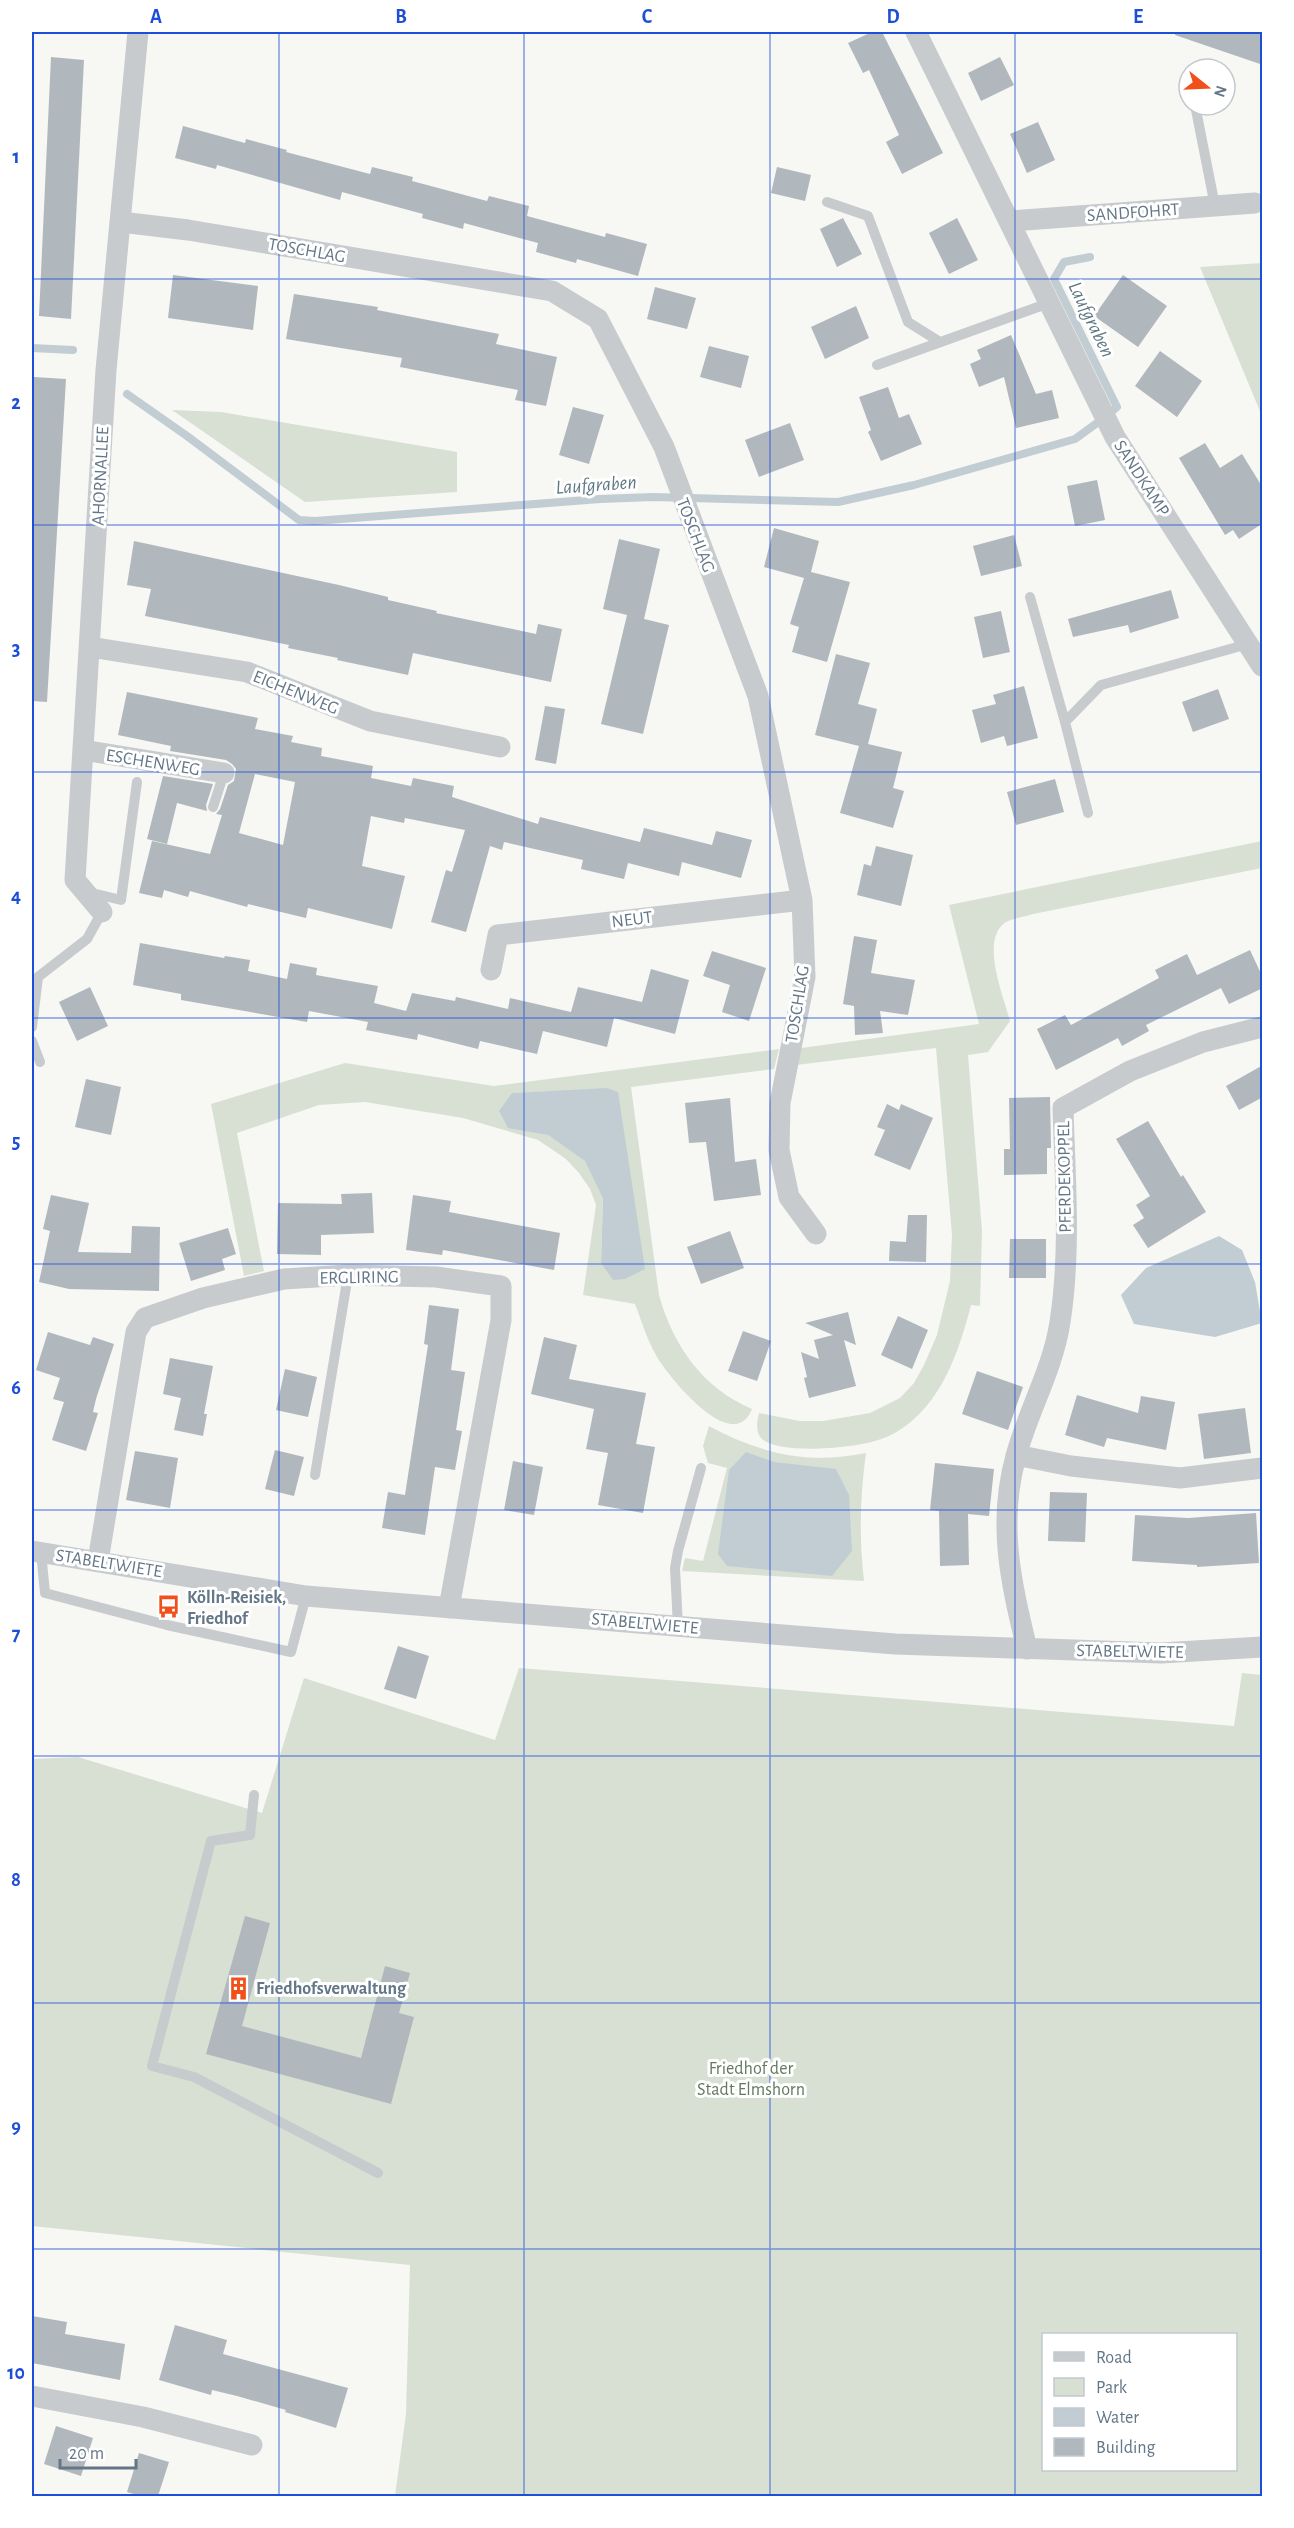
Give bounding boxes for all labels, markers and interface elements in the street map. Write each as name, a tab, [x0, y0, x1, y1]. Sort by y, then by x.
text: A	[150, 7, 162, 27]
text: B	[395, 7, 407, 27]
text: C	[642, 7, 653, 27]
text: D	[886, 7, 900, 27]
text: E	[1133, 7, 1143, 27]
north arrow	[1177, 57, 1237, 117]
text: N	[1211, 84, 1230, 99]
text: 1	[12, 147, 20, 167]
street label: SANDFOHRT	[1086, 201, 1180, 225]
street label: TOSCHLAG	[267, 235, 347, 267]
water label: Laufgraben	[1064, 279, 1118, 360]
text: 2	[11, 393, 21, 413]
street label: AHORNALLEE	[89, 426, 113, 526]
street label: SANDKAMP	[1110, 437, 1172, 520]
water label: Laufgraben	[555, 472, 637, 498]
street label: TOSCHLAG	[673, 496, 717, 575]
text: 3	[12, 639, 20, 659]
street label: EICHENWEG	[250, 668, 341, 718]
street label: ESCHENWEG	[105, 747, 201, 779]
text: 4	[11, 886, 21, 906]
street label: NEUT	[611, 909, 654, 931]
street label: TOSCHLAG	[783, 964, 813, 1044]
street label: PFERDEKOPPEL	[1055, 1120, 1075, 1233]
text: 5	[12, 1132, 20, 1152]
street label: ERGLIRING	[319, 1268, 399, 1288]
text: 6	[11, 1378, 21, 1398]
street label: STABELTWIETE	[54, 1547, 164, 1581]
place label: Kölln-Reisiek, Friedhof	[187, 1589, 286, 1628]
bus stop icon: Kölln-Reisiek, Friedhof	[156, 1594, 182, 1620]
street label: STABELTWIETE	[591, 1610, 699, 1638]
text: 7	[12, 1624, 21, 1644]
street label: STABELTWIETE	[1076, 1642, 1184, 1662]
text: 8	[11, 1870, 21, 1890]
building icon: Friedhofsverwaltung	[225, 1975, 251, 2001]
place label: Friedhofsverwaltung	[256, 1980, 407, 1998]
park label: Friedhof der Stadt Elmshorn	[697, 2060, 805, 2099]
text: 9	[11, 2117, 21, 2137]
legend	[1042, 2333, 1237, 2471]
text: Road	[1096, 2349, 1132, 2367]
text: 10	[7, 2363, 25, 2383]
text: Park	[1096, 2379, 1128, 2397]
text: Water	[1096, 2409, 1139, 2427]
scale bar	[60, 2432, 136, 2470]
text: Building	[1096, 2439, 1156, 2457]
text: 20 m	[69, 2445, 104, 2463]

